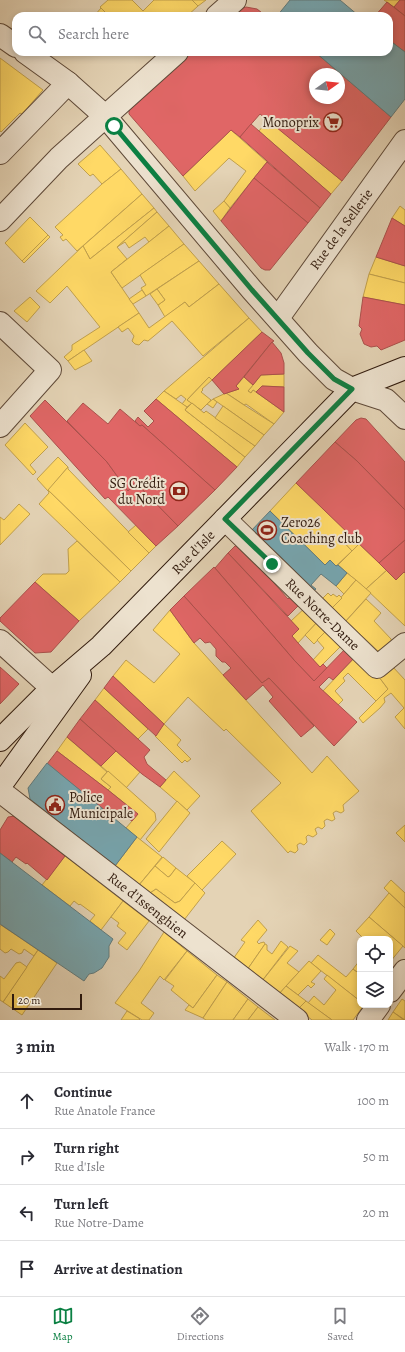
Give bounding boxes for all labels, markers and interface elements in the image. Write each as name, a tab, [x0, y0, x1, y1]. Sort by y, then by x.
search box	[12, 12, 393, 56]
icon: search	[26, 23, 48, 45]
text: Search here	[58, 24, 129, 44]
north arrow	[309, 68, 345, 104]
supermarket icon: Monoprix	[322, 111, 344, 133]
place label: Monoprix	[262, 113, 319, 132]
route start	[105, 117, 123, 135]
street label: Rue de la Sellerie	[305, 185, 377, 274]
place label: SG Crédit du Nord	[109, 474, 165, 509]
bank icon: SG Crédit du Nord	[168, 480, 190, 502]
place label: Zero26 Coaching club	[281, 513, 362, 548]
sports icon: Zero26 Coaching club	[256, 519, 278, 541]
street label: Rue d'Isle	[167, 526, 219, 579]
route end	[263, 555, 281, 573]
street label: Rue Notre-Dame	[281, 574, 364, 655]
place label: Police Municipale	[69, 788, 133, 823]
public building icon: Police Municipale	[44, 794, 66, 816]
street label: Rue d'Issenghien	[104, 868, 192, 943]
map controls	[357, 936, 393, 1008]
button: locate	[357, 936, 393, 972]
button: layers	[357, 972, 393, 1008]
scale bar	[12, 992, 82, 1011]
text: 20 m	[18, 993, 40, 1008]
text: 3 min	[16, 1035, 55, 1058]
text: Walk · 170 m	[324, 1038, 389, 1055]
text: Continue	[54, 1082, 112, 1102]
icon: ahead	[16, 1090, 38, 1112]
text: 100 m	[357, 1092, 389, 1109]
text: Rue Anatole France	[54, 1102, 155, 1119]
text: Turn right	[54, 1138, 119, 1158]
icon: right	[16, 1146, 38, 1168]
text: 50 m	[363, 1148, 389, 1165]
text: Rue d'Isle	[54, 1158, 105, 1175]
text: Turn left	[54, 1194, 109, 1214]
icon: left	[16, 1202, 38, 1224]
text: 20 m	[363, 1204, 389, 1221]
text: Rue Notre-Dame	[54, 1214, 144, 1231]
icon: arrive	[16, 1258, 38, 1280]
text: Arrive at destination	[54, 1259, 183, 1279]
tab: Map	[52, 1305, 74, 1344]
tab: Directions	[177, 1305, 224, 1344]
tab: Saved	[327, 1305, 353, 1344]

